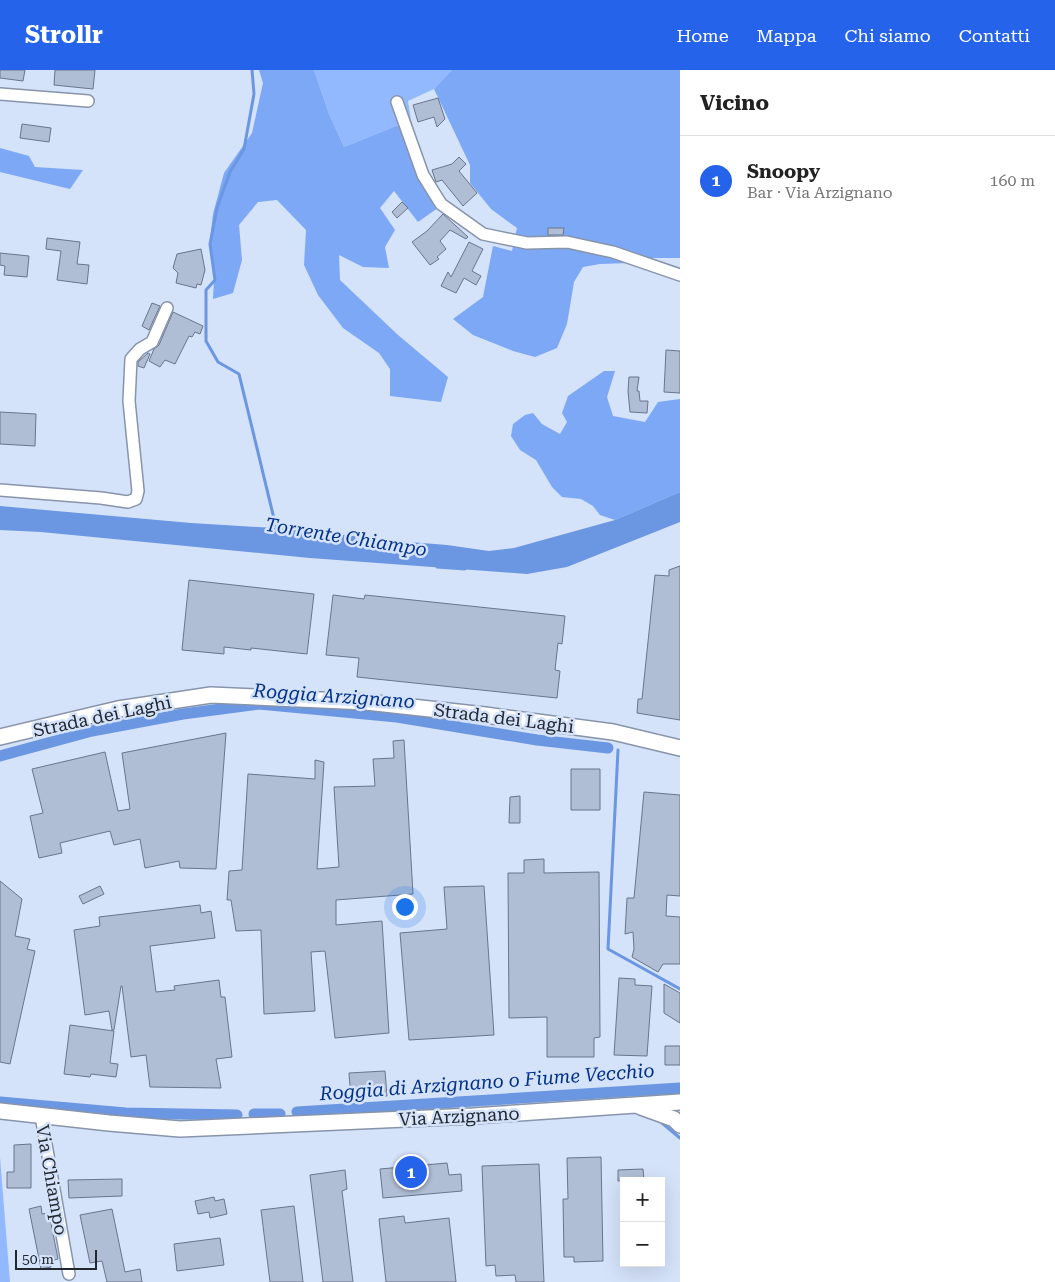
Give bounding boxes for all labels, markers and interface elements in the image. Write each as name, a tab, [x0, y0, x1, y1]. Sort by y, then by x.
text: Strollr	[25, 21, 103, 49]
text: Home	[676, 25, 729, 46]
text: Mappa	[757, 25, 816, 46]
text: Chi siamo	[844, 25, 931, 46]
text: Contatti	[959, 25, 1030, 46]
text: Vicino	[700, 91, 769, 115]
text: Snoopy	[747, 160, 820, 183]
text: 1	[712, 171, 720, 190]
text: 160 m	[989, 171, 1035, 190]
text: Bar · Via Arzignano	[747, 183, 893, 202]
water label: Torrente Chiampo	[263, 513, 429, 561]
water label: Roggia Arzignano	[251, 679, 416, 713]
street label: Strada dei Laghi	[31, 691, 173, 741]
street label: Strada dei Laghi	[433, 699, 575, 737]
your location	[392, 894, 418, 920]
water label: Roggia di Arzignano o Fiume Vecchio	[318, 1059, 655, 1105]
street label: Via Arzignano	[398, 1102, 520, 1130]
street label: Via Chiampo	[32, 1123, 72, 1237]
pin: 1	[395, 1153, 427, 1191]
map controls	[620, 1177, 665, 1267]
button: +	[620, 1177, 665, 1222]
button: −	[620, 1222, 665, 1267]
scale bar	[15, 1247, 98, 1270]
text: 50 m	[22, 1251, 54, 1267]

